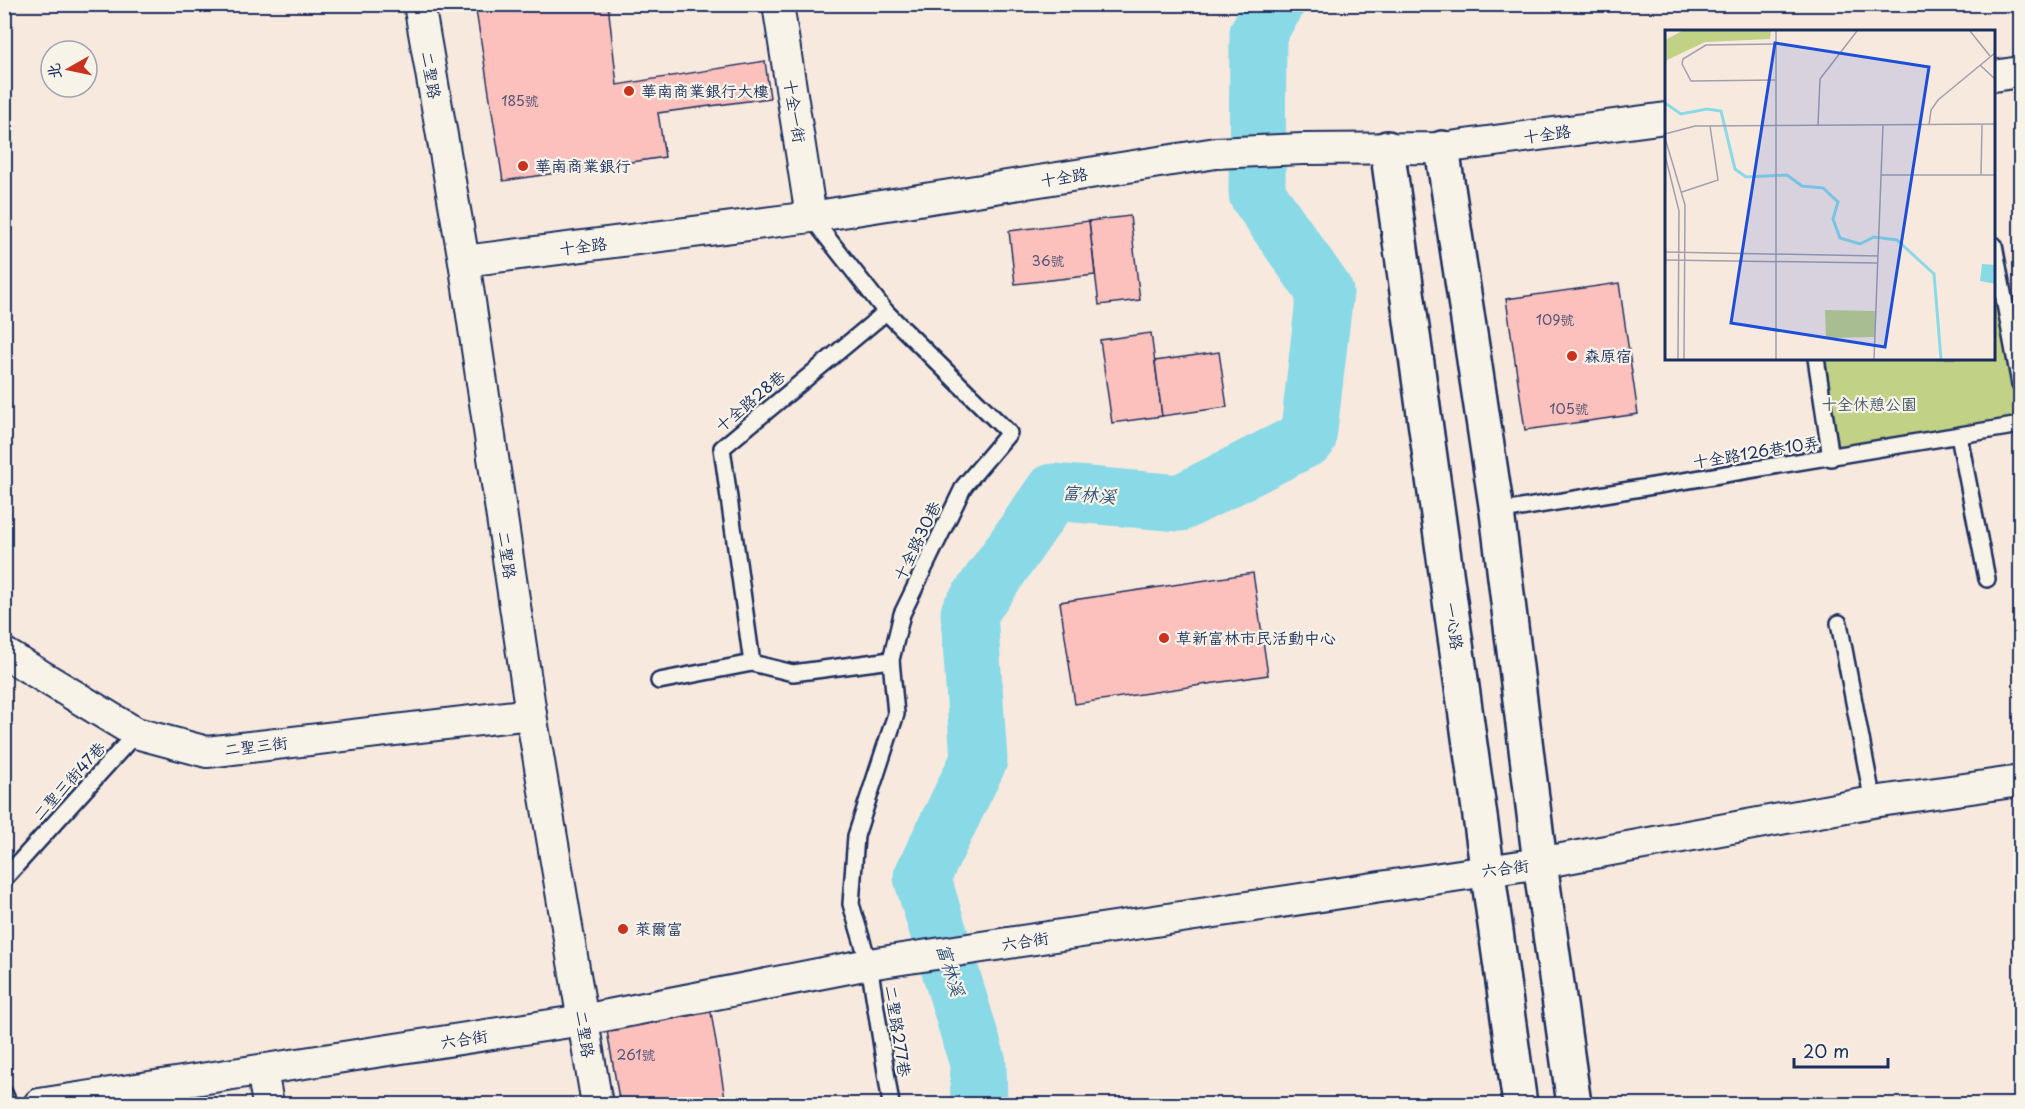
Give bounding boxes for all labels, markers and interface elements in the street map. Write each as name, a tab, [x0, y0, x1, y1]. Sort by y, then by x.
inset map	[1665, 30, 1995, 360]
north arrow	[39, 39, 99, 99]
street label: 二聖路	[416, 49, 448, 101]
text: 北	[40, 62, 66, 81]
street label: 十全一街	[779, 77, 813, 144]
place label: 華南商業銀行大樓	[641, 78, 769, 102]
marker: 華南商業銀行大樓	[622, 84, 636, 98]
house number: 185號	[501, 90, 539, 111]
street label: 十全路	[1521, 118, 1572, 148]
place label: 華南商業銀行	[535, 153, 631, 177]
marker: 華南商業銀行	[516, 159, 530, 173]
street label: 十全路	[1038, 160, 1089, 192]
street label: 十全路	[558, 230, 608, 260]
house number: 36號	[1031, 250, 1065, 271]
house number: 109號	[1536, 309, 1574, 330]
place label: 森原宿	[1584, 343, 1632, 367]
marker: 森原宿	[1565, 349, 1579, 363]
street label: 十全路28巷	[709, 364, 790, 437]
park label: 十全休憩公園	[1821, 391, 1917, 415]
house number: 105號	[1549, 398, 1589, 419]
street label: 十全路126巷10弄	[1691, 429, 1821, 473]
water label: 富林溪	[1061, 478, 1118, 509]
street label: 十全路30巷	[886, 497, 946, 585]
street label: 二聖路	[493, 529, 523, 580]
street label: 一心路	[1440, 600, 1470, 651]
place label: 草新富林市民活動中心	[1176, 625, 1336, 649]
marker: 草新富林市民活動中心	[1157, 631, 1171, 645]
street label: 二聖三街	[223, 729, 289, 761]
street label: 二聖三街47巷	[26, 736, 110, 825]
street label: 六合街	[1480, 852, 1530, 882]
place label: 萊爾富	[635, 916, 683, 940]
marker: 萊爾富	[616, 922, 630, 936]
street label: 六合街	[999, 924, 1050, 956]
water label: 富林溪	[931, 940, 973, 1000]
street label: 二聖路277巷	[880, 983, 918, 1078]
street label: 二聖路	[570, 1008, 602, 1059]
street label: 六合街	[438, 1022, 489, 1054]
scale bar	[1794, 1031, 1888, 1069]
text: 20 m	[1803, 1037, 1849, 1064]
house number: 261號	[616, 1044, 656, 1065]

